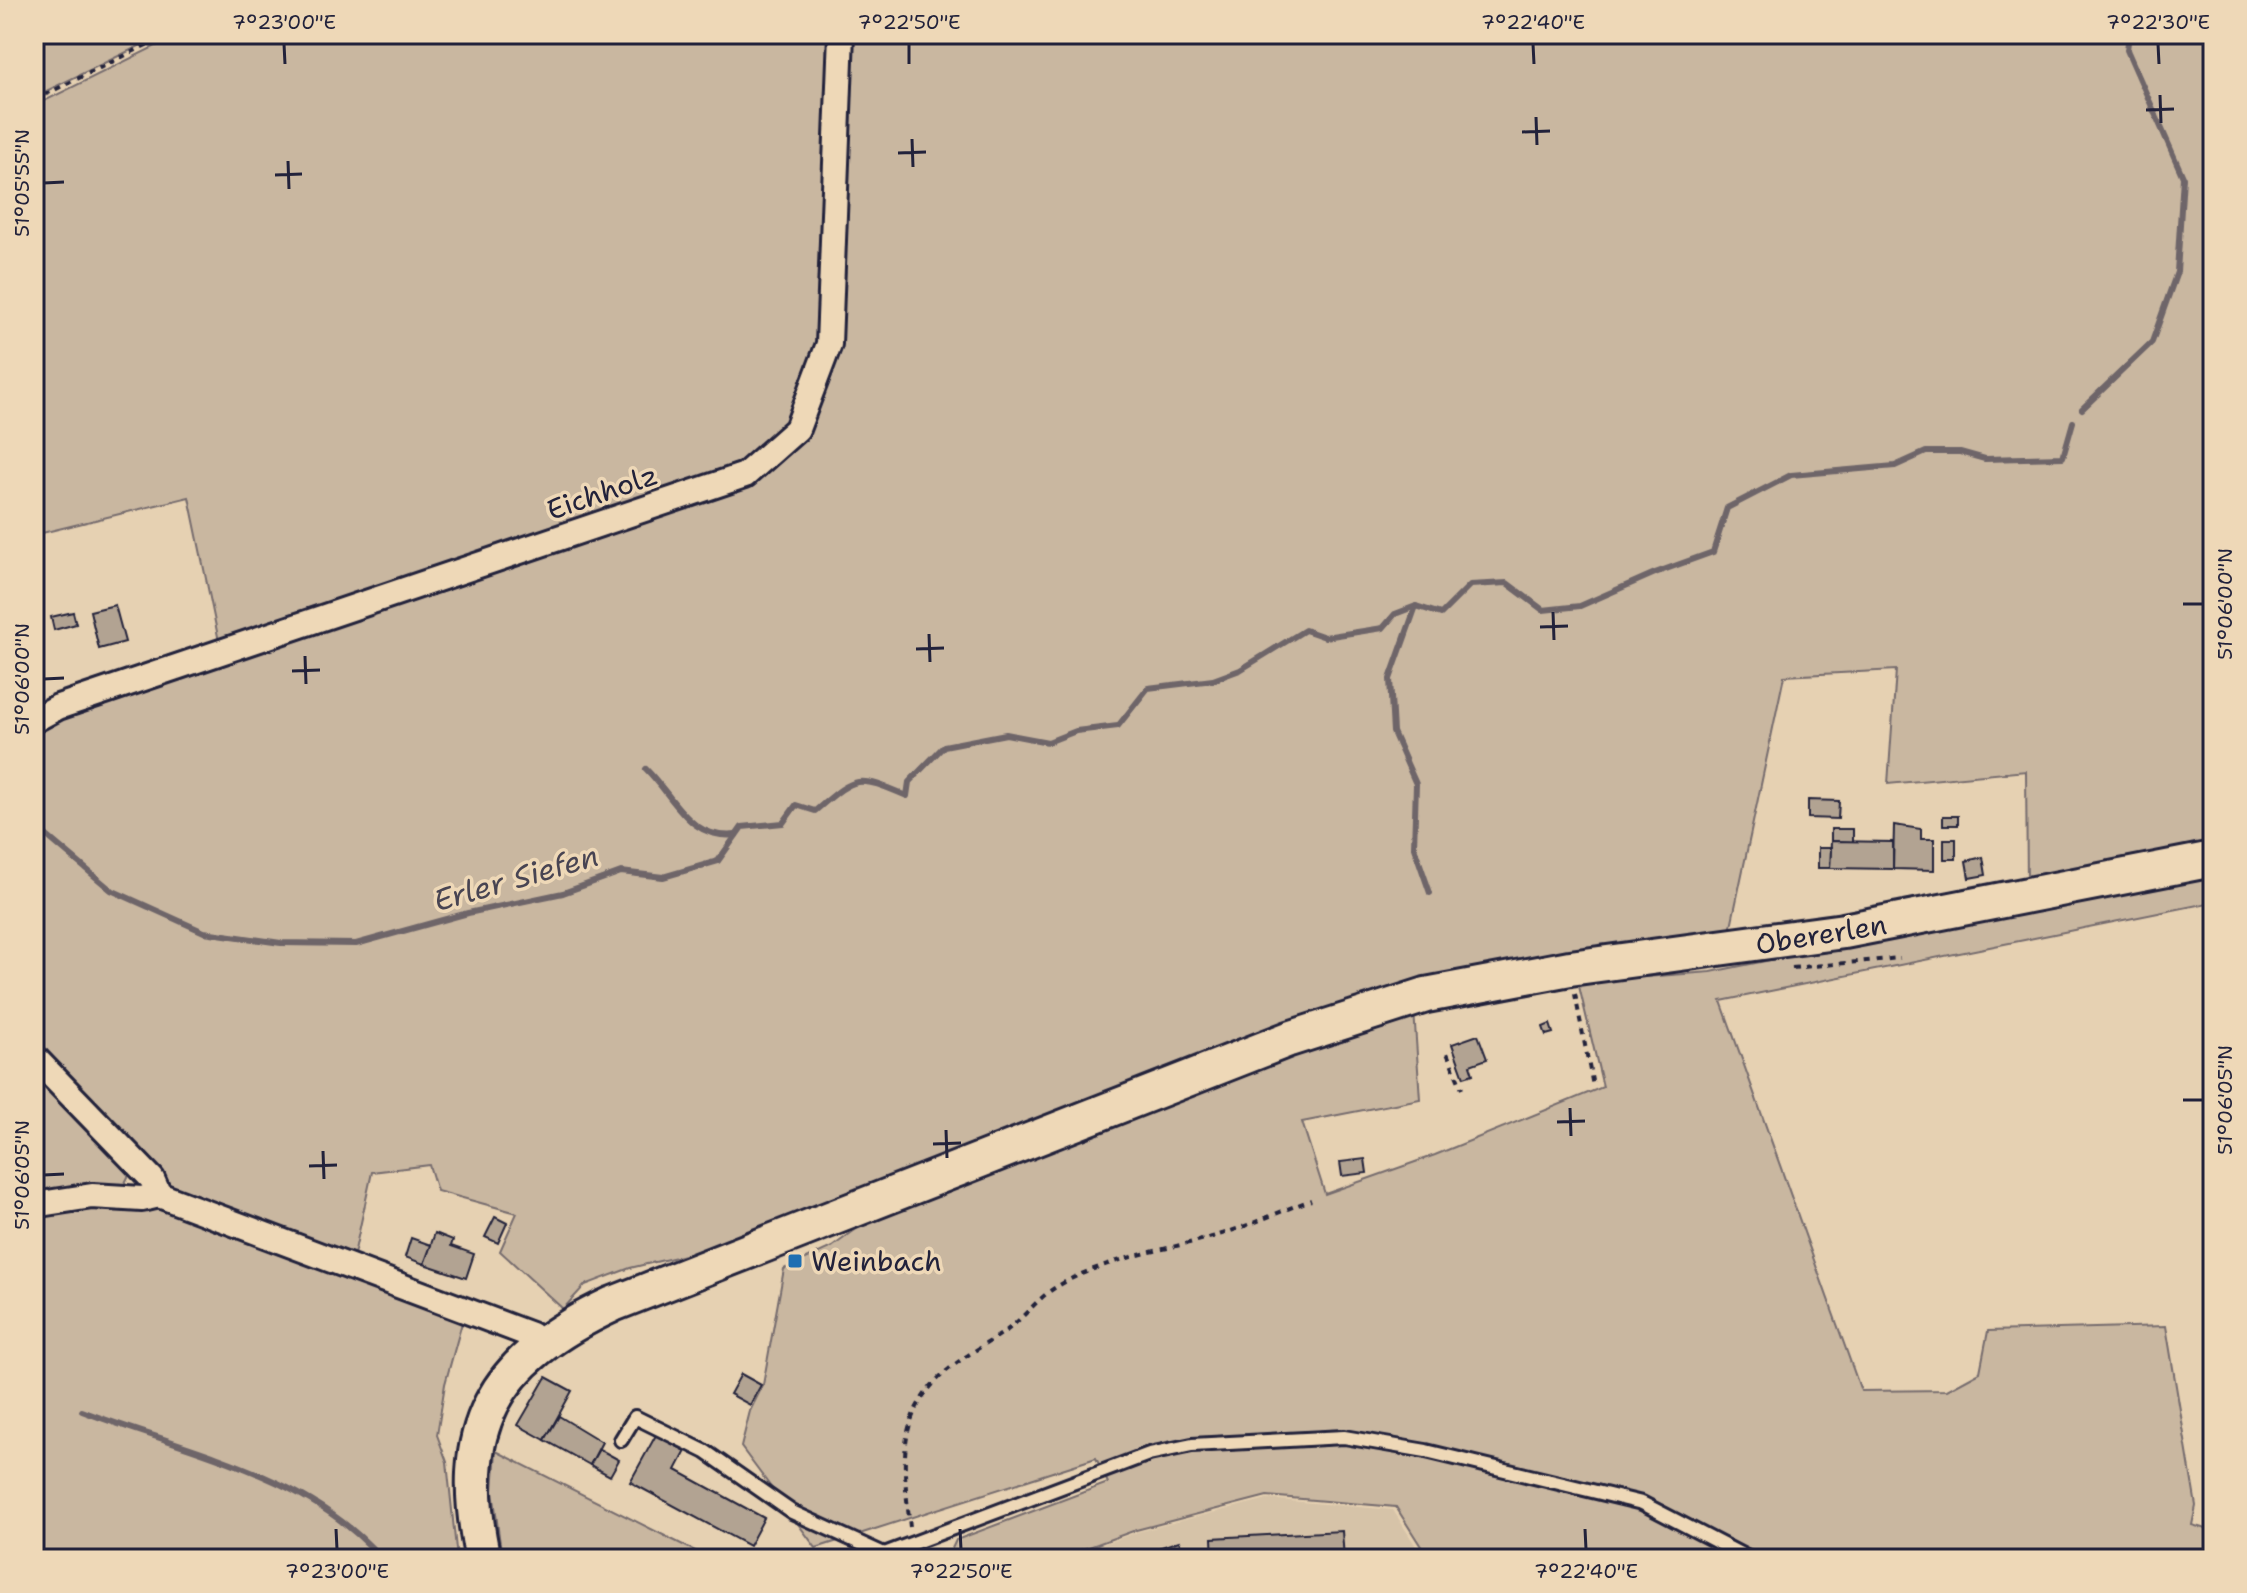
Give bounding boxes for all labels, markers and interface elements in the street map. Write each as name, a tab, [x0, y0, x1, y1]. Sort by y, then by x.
text: 7°23'00"E	[232, 9, 336, 35]
text: 7°22'50"E	[858, 9, 960, 35]
text: 7°22'40"E	[1481, 9, 1585, 35]
text: 7°22'30"E	[2106, 9, 2210, 35]
text: 51°05'55"N	[9, 129, 35, 237]
street label: Eichholz	[542, 455, 662, 529]
text: 51°06'00"N	[2212, 548, 2238, 660]
text: 51°06'00"N	[9, 623, 35, 735]
water label: Erler Siefen	[429, 835, 603, 921]
street label: Obererlen	[1753, 905, 1889, 963]
text: 51°06'05"N	[2212, 1045, 2238, 1155]
text: 51°06'05"N	[9, 1120, 35, 1230]
place label: Weinbach	[811, 1242, 942, 1280]
marker: Weinbach	[786, 1252, 804, 1270]
text: 7°23'00"E	[285, 1558, 389, 1584]
text: 7°22'50"E	[910, 1558, 1012, 1584]
text: 7°22'40"E	[1534, 1558, 1638, 1584]

